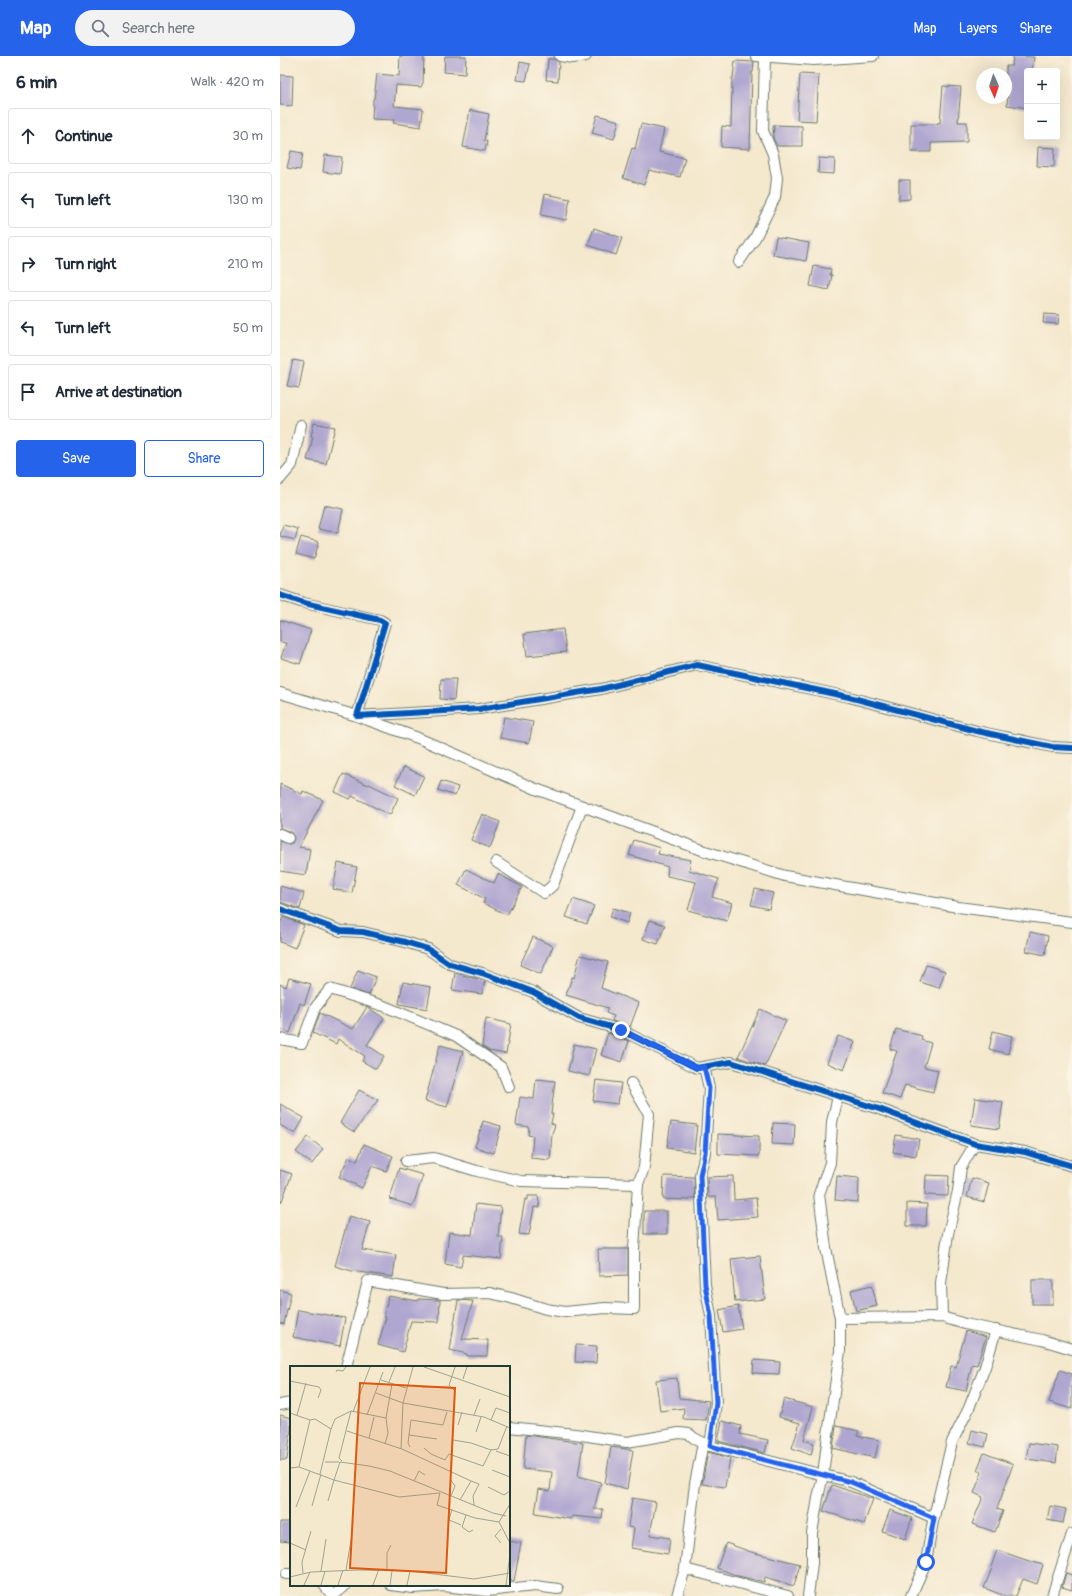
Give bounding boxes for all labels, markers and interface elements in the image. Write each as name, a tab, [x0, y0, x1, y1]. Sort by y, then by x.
search box	[75, 10, 355, 46]
text: Map	[20, 16, 51, 40]
icon: search	[89, 17, 111, 39]
text: Search here	[121, 19, 195, 38]
text: Map	[914, 20, 937, 37]
text: Layers	[959, 20, 997, 37]
text: Share	[1019, 20, 1052, 37]
north arrow	[976, 68, 1012, 104]
map controls	[1024, 68, 1060, 140]
button: +	[1024, 68, 1060, 104]
text: 6 min	[16, 72, 57, 93]
text: Walk · 420 m	[190, 74, 264, 90]
button: −	[1024, 104, 1060, 140]
icon: ahead	[17, 125, 39, 147]
text: Continue	[55, 127, 113, 146]
text: 30 m	[233, 128, 263, 144]
icon: left	[17, 189, 39, 211]
text: Turn left	[55, 191, 111, 210]
text: 130 m	[227, 192, 263, 208]
icon: right	[17, 253, 39, 275]
text: Turn right	[55, 255, 116, 274]
text: 210 m	[227, 256, 263, 272]
icon: left	[17, 317, 39, 339]
text: Turn left	[55, 319, 111, 338]
text: 50 m	[233, 320, 263, 336]
icon: arrive	[17, 381, 39, 403]
text: Arrive at destination	[55, 383, 182, 402]
button: Save	[16, 440, 136, 477]
button: Share	[144, 440, 264, 477]
route end	[612, 1021, 630, 1039]
inset map	[290, 1366, 510, 1586]
route start	[917, 1553, 935, 1571]

